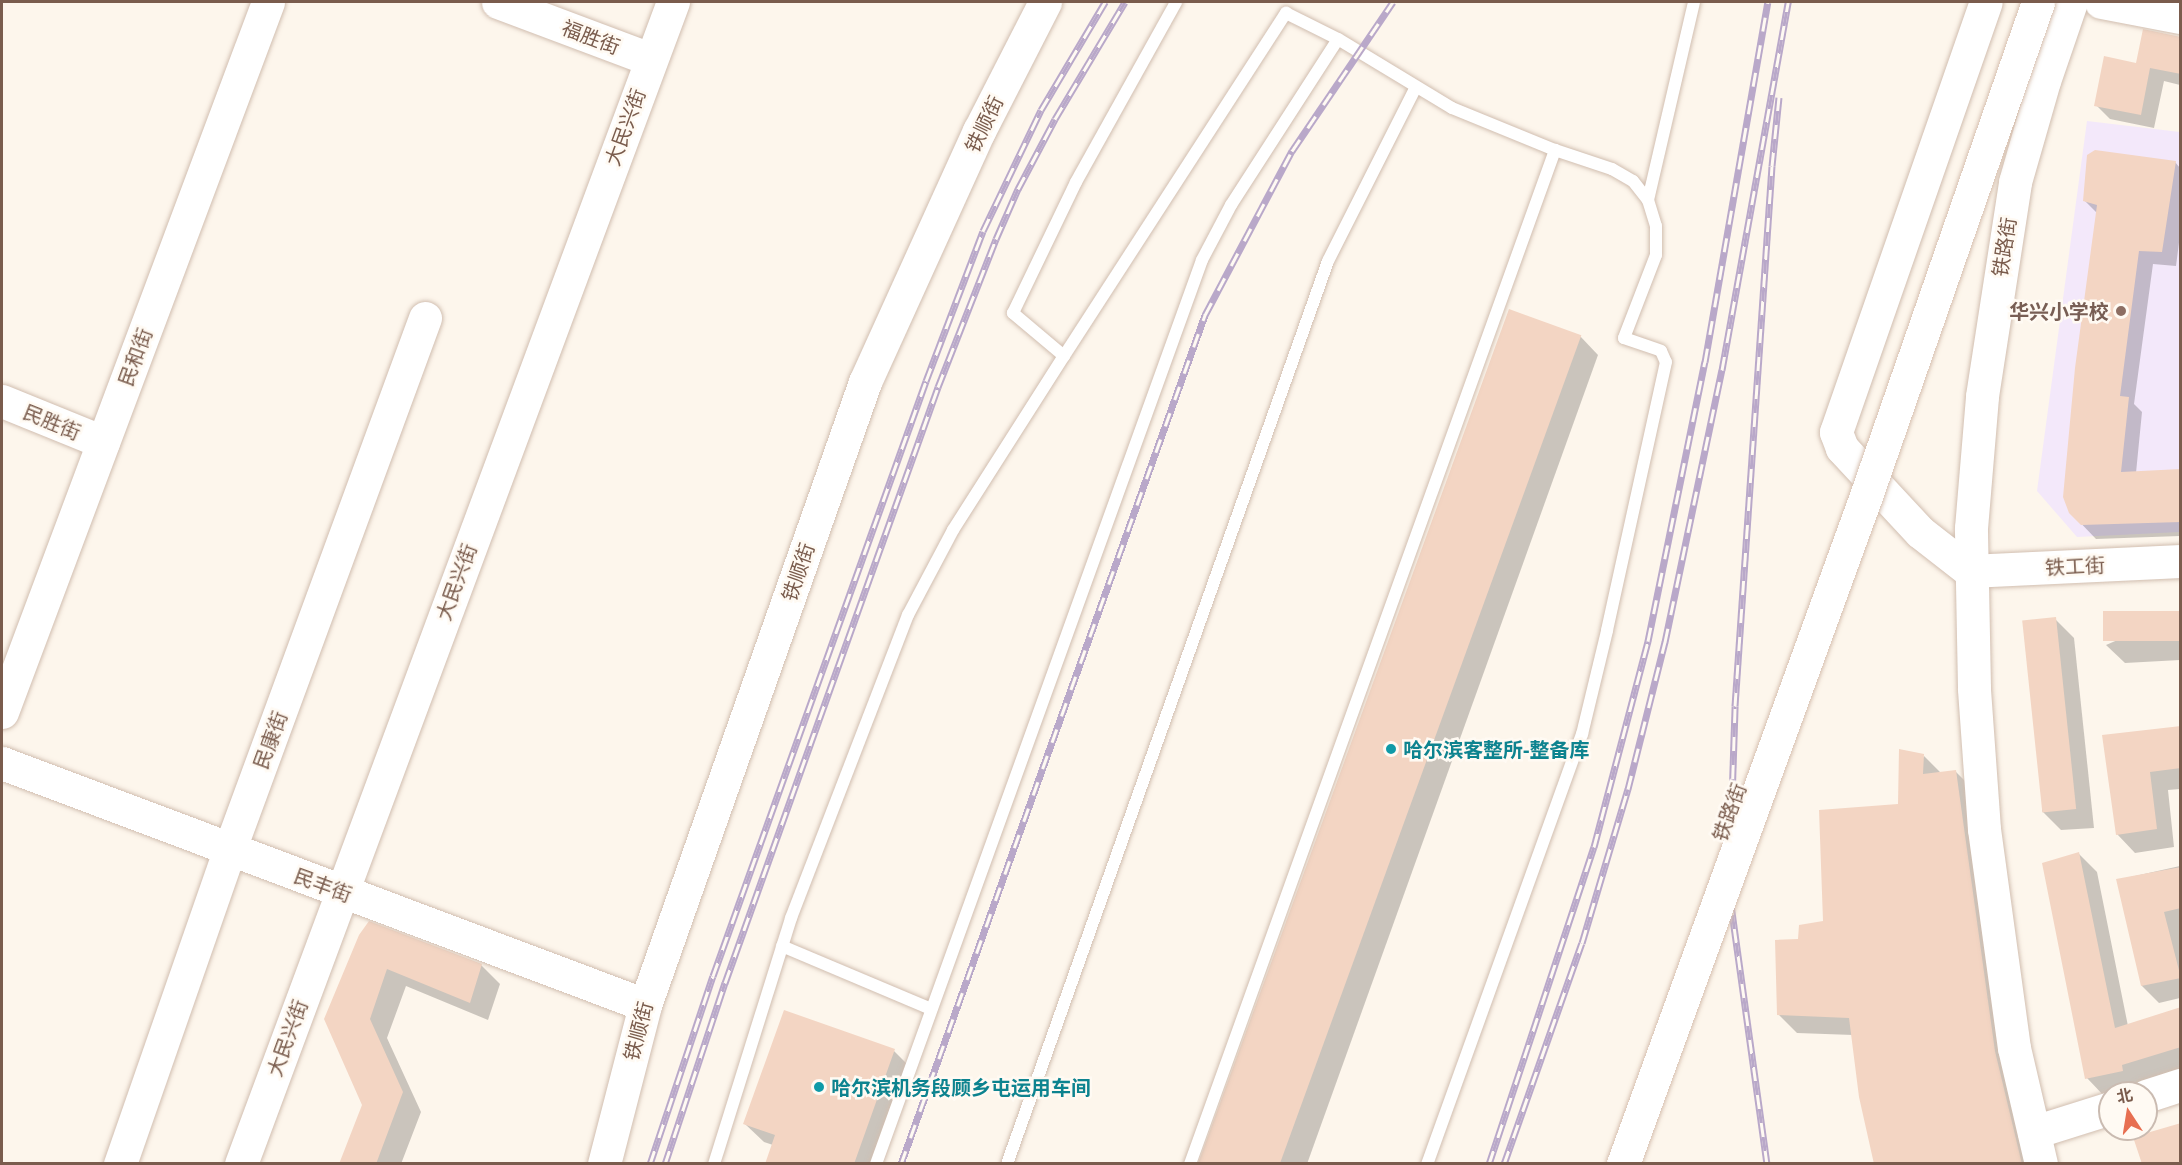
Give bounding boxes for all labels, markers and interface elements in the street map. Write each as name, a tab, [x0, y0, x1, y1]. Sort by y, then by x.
street label: 福胜街	[559, 15, 623, 59]
street label: 大民兴街	[600, 85, 650, 169]
street label: 铁顺街	[960, 92, 1008, 156]
street label: 铁路街	[1987, 215, 2021, 279]
place label: 华兴小学校	[2009, 299, 2109, 323]
marker: 华兴小学校	[2114, 304, 2128, 318]
street label: 民和街	[113, 325, 157, 389]
street label: 民胜街	[20, 400, 84, 444]
street label: 大民兴街	[431, 540, 481, 624]
street label: 铁顺街	[777, 540, 819, 604]
street label: 铁工街	[2044, 552, 2106, 580]
street label: 民康街	[248, 708, 292, 772]
place label: 哈尔滨客整所-整备库	[1403, 737, 1589, 761]
marker: 哈尔滨客整所-整备库	[1384, 742, 1398, 756]
street label: 铁路街	[1707, 780, 1751, 844]
street label: 民丰街	[291, 863, 355, 907]
street label: 大民兴街	[262, 996, 312, 1080]
street label: 铁顺街	[619, 999, 657, 1063]
place label: 哈尔滨机务段顾乡屯运用车间	[831, 1075, 1091, 1099]
marker: 哈尔滨机务段顾乡屯运用车间	[812, 1080, 826, 1094]
north arrow	[2098, 1081, 2158, 1141]
text: 北	[2115, 1083, 2135, 1108]

